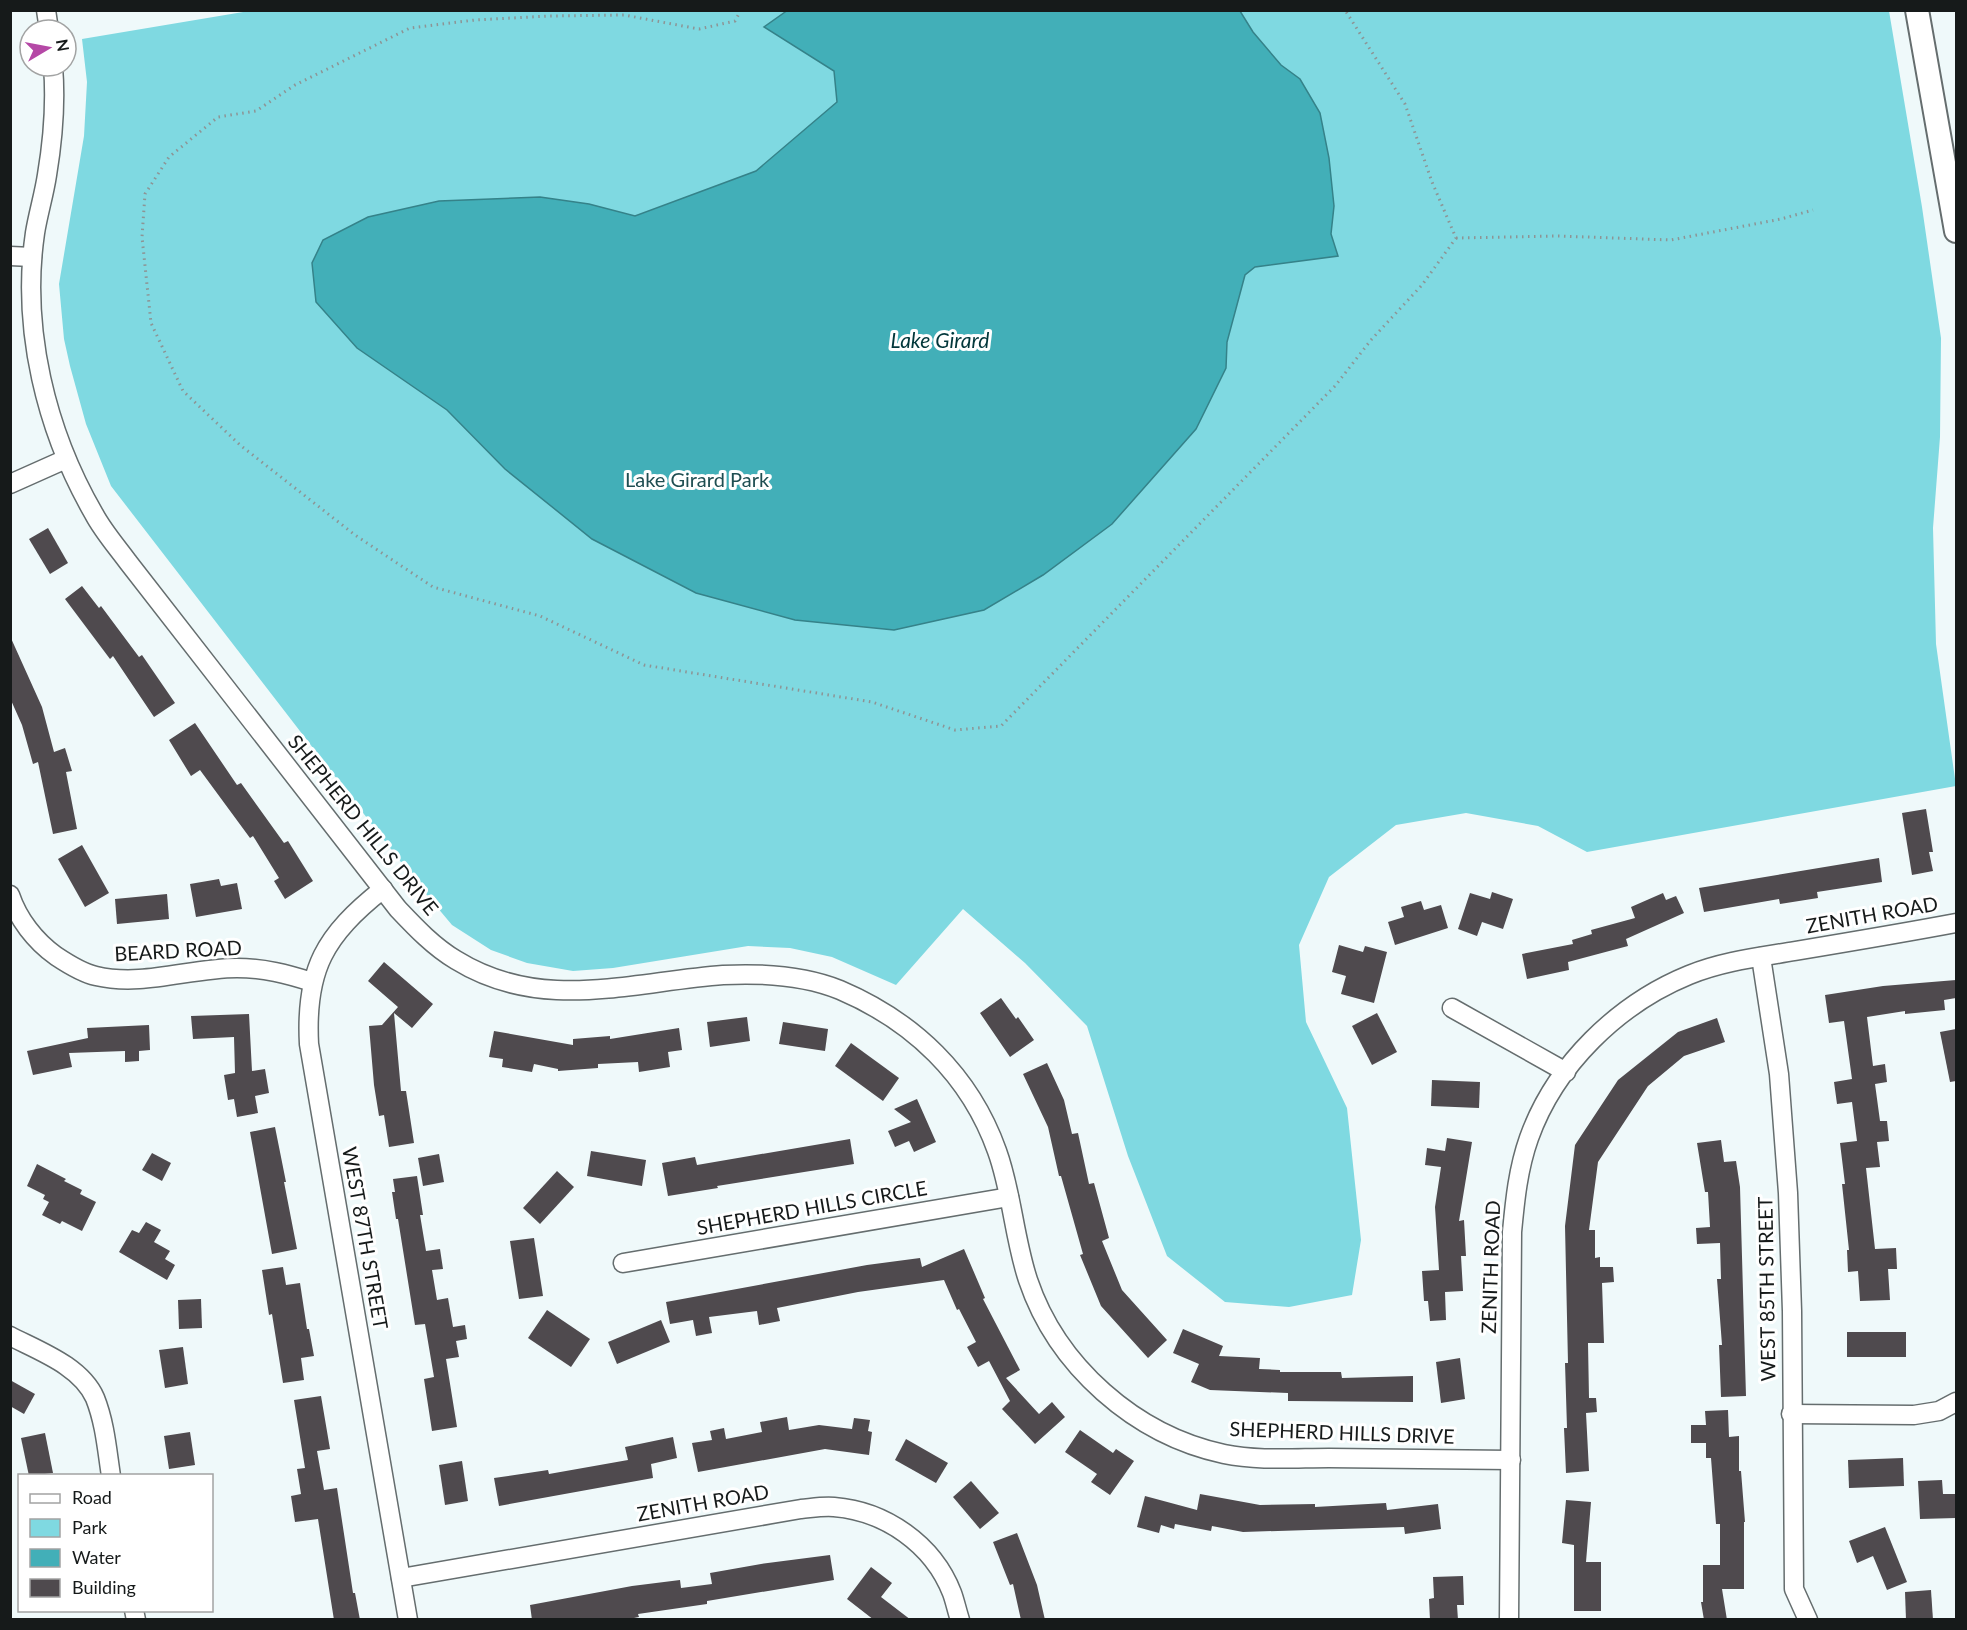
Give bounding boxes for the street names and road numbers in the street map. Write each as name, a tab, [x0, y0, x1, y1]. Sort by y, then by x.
street label: SHEPHERD HILLS DRIVE	[284, 729, 444, 919]
street label: ZENITH ROAD	[1804, 891, 1940, 937]
street label: BEARD ROAD	[114, 935, 242, 965]
street label: WEST 87TH STREET	[338, 1145, 394, 1331]
street label: SHEPHERD HILLS CIRCLE	[695, 1175, 929, 1239]
street label: WEST 85TH STREET	[1752, 1196, 1780, 1382]
street label: ZENITH ROAD	[1476, 1200, 1504, 1334]
street label: SHEPHERD HILLS DRIVE	[1229, 1416, 1455, 1448]
street label: ZENITH ROAD	[635, 1479, 771, 1525]

